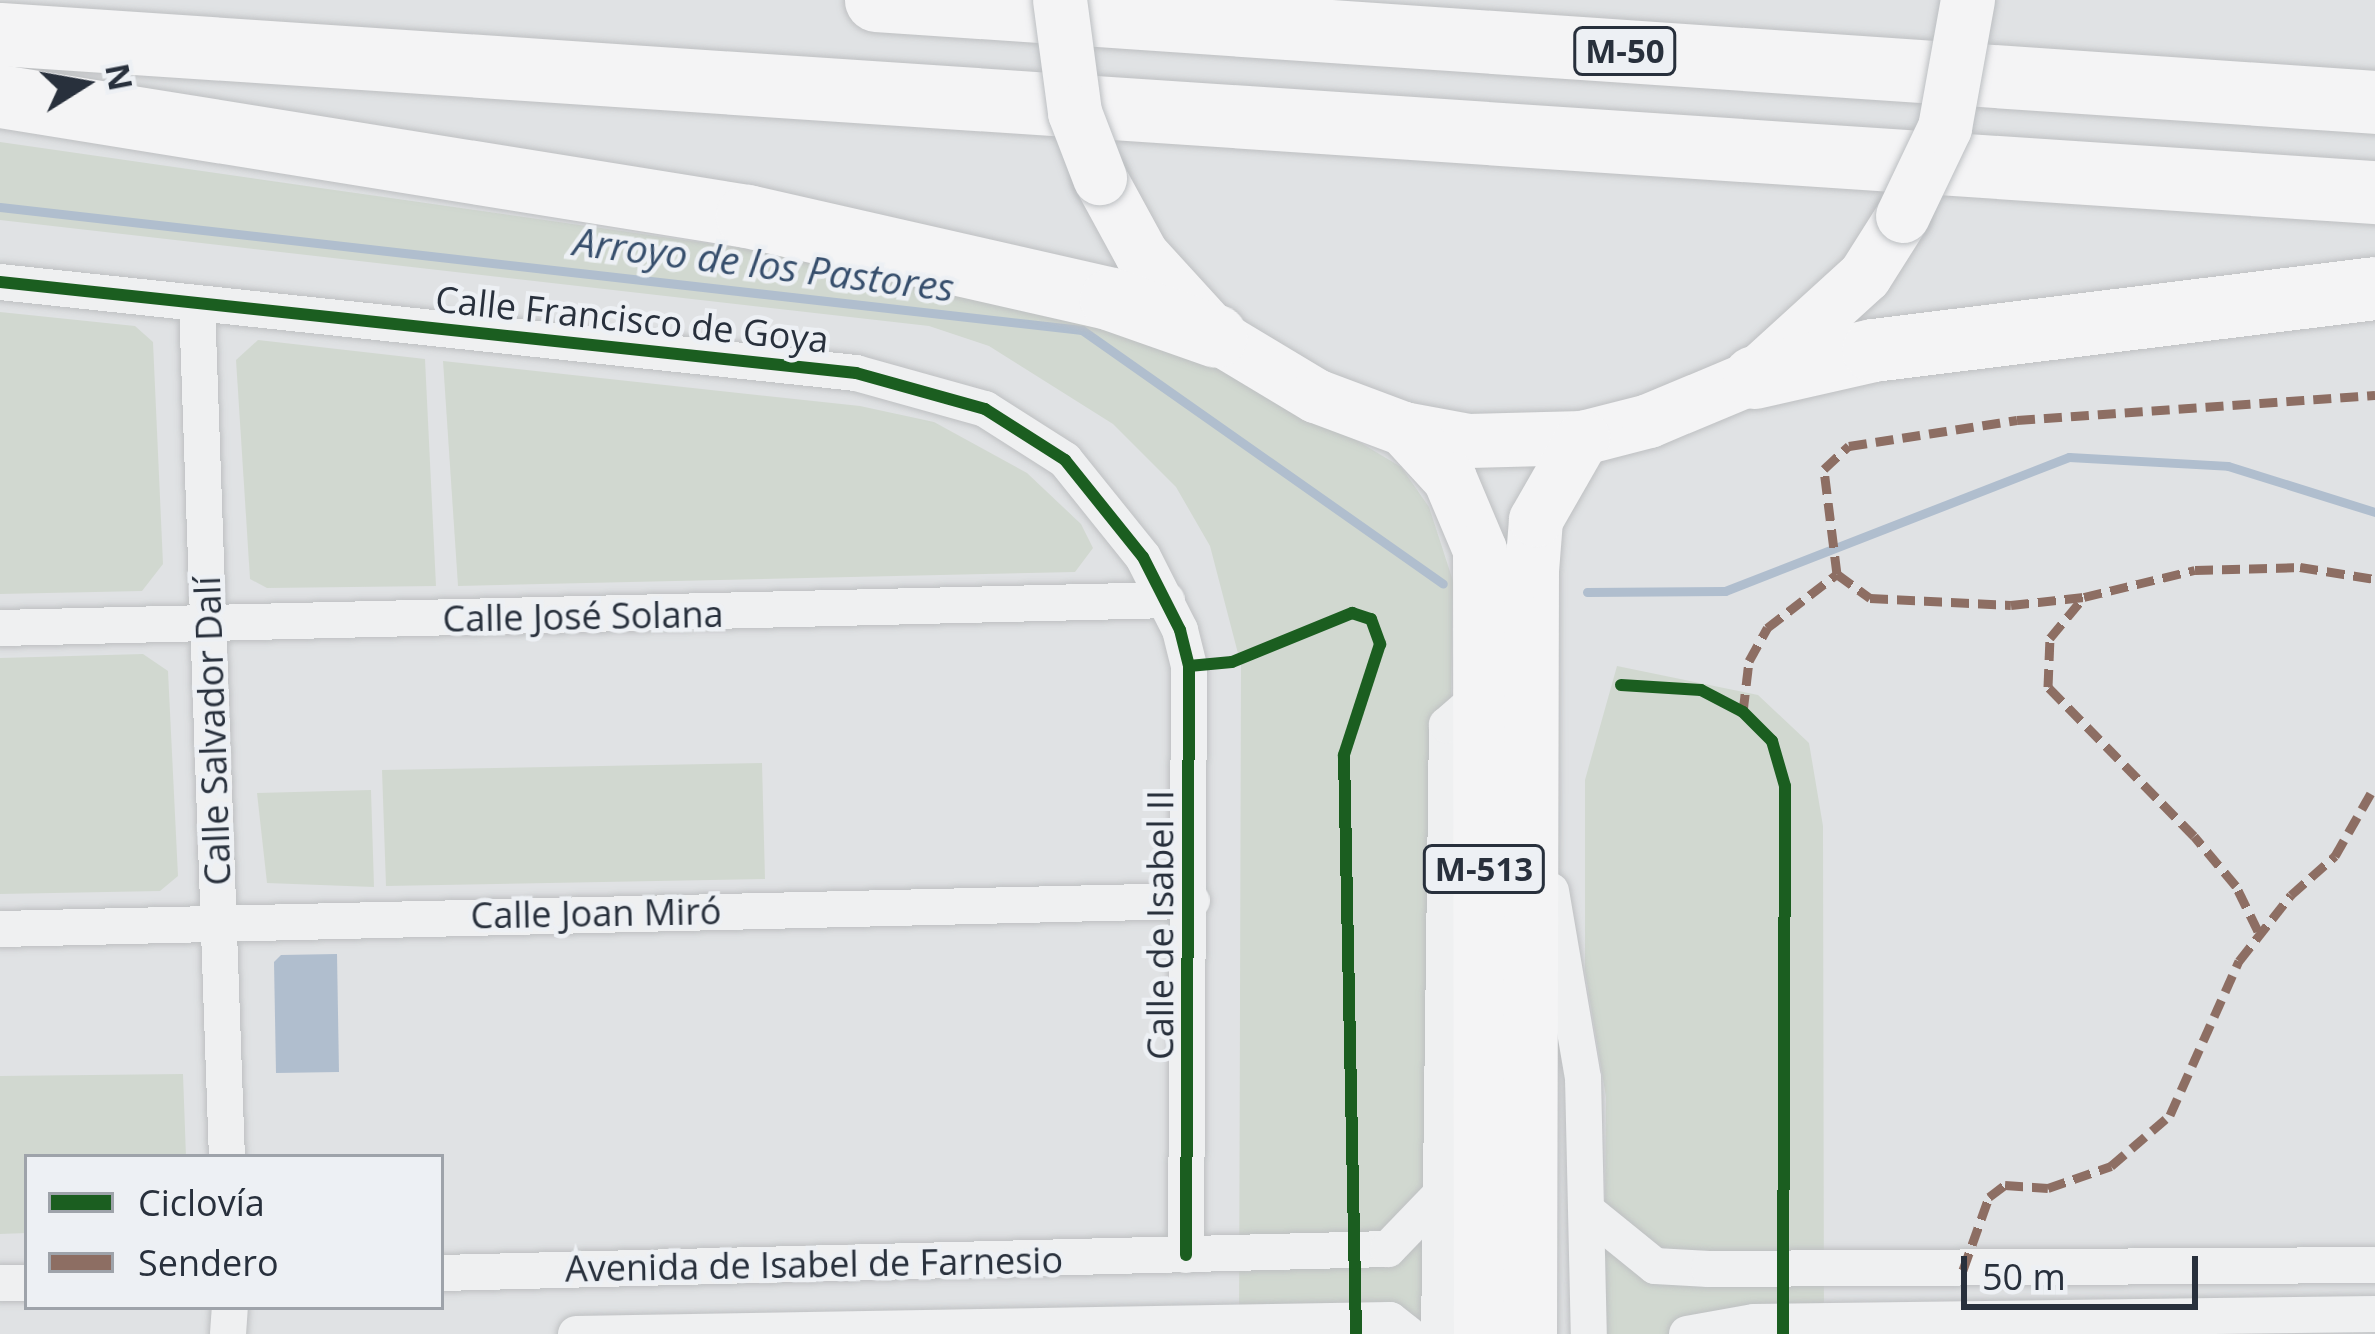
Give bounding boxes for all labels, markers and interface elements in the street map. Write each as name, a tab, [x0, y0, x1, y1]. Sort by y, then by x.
north arrow	[24, 24, 144, 144]
road number: M-50	[1571, 24, 1679, 78]
text: N	[95, 60, 144, 95]
water label: Arroyo de los Pastores	[571, 217, 957, 311]
street label: Calle Francisco de Goya	[433, 277, 831, 361]
street label: Calle Salvador Dalí	[185, 576, 239, 886]
street label: Calle José Solana	[442, 592, 724, 640]
street label: Calle de Isabel II	[1138, 790, 1182, 1060]
road number: M-513	[1421, 842, 1547, 896]
street label: Calle Joan Miró	[470, 889, 722, 937]
legend	[24, 1154, 444, 1310]
text: Ciclovía	[138, 1178, 265, 1227]
scale bar	[1967, 1232, 2204, 1306]
text: Sendero	[138, 1238, 279, 1287]
street label: Avenida de Isabel de Farnesio	[565, 1238, 1063, 1290]
text: 50 m	[1982, 1252, 2066, 1301]

